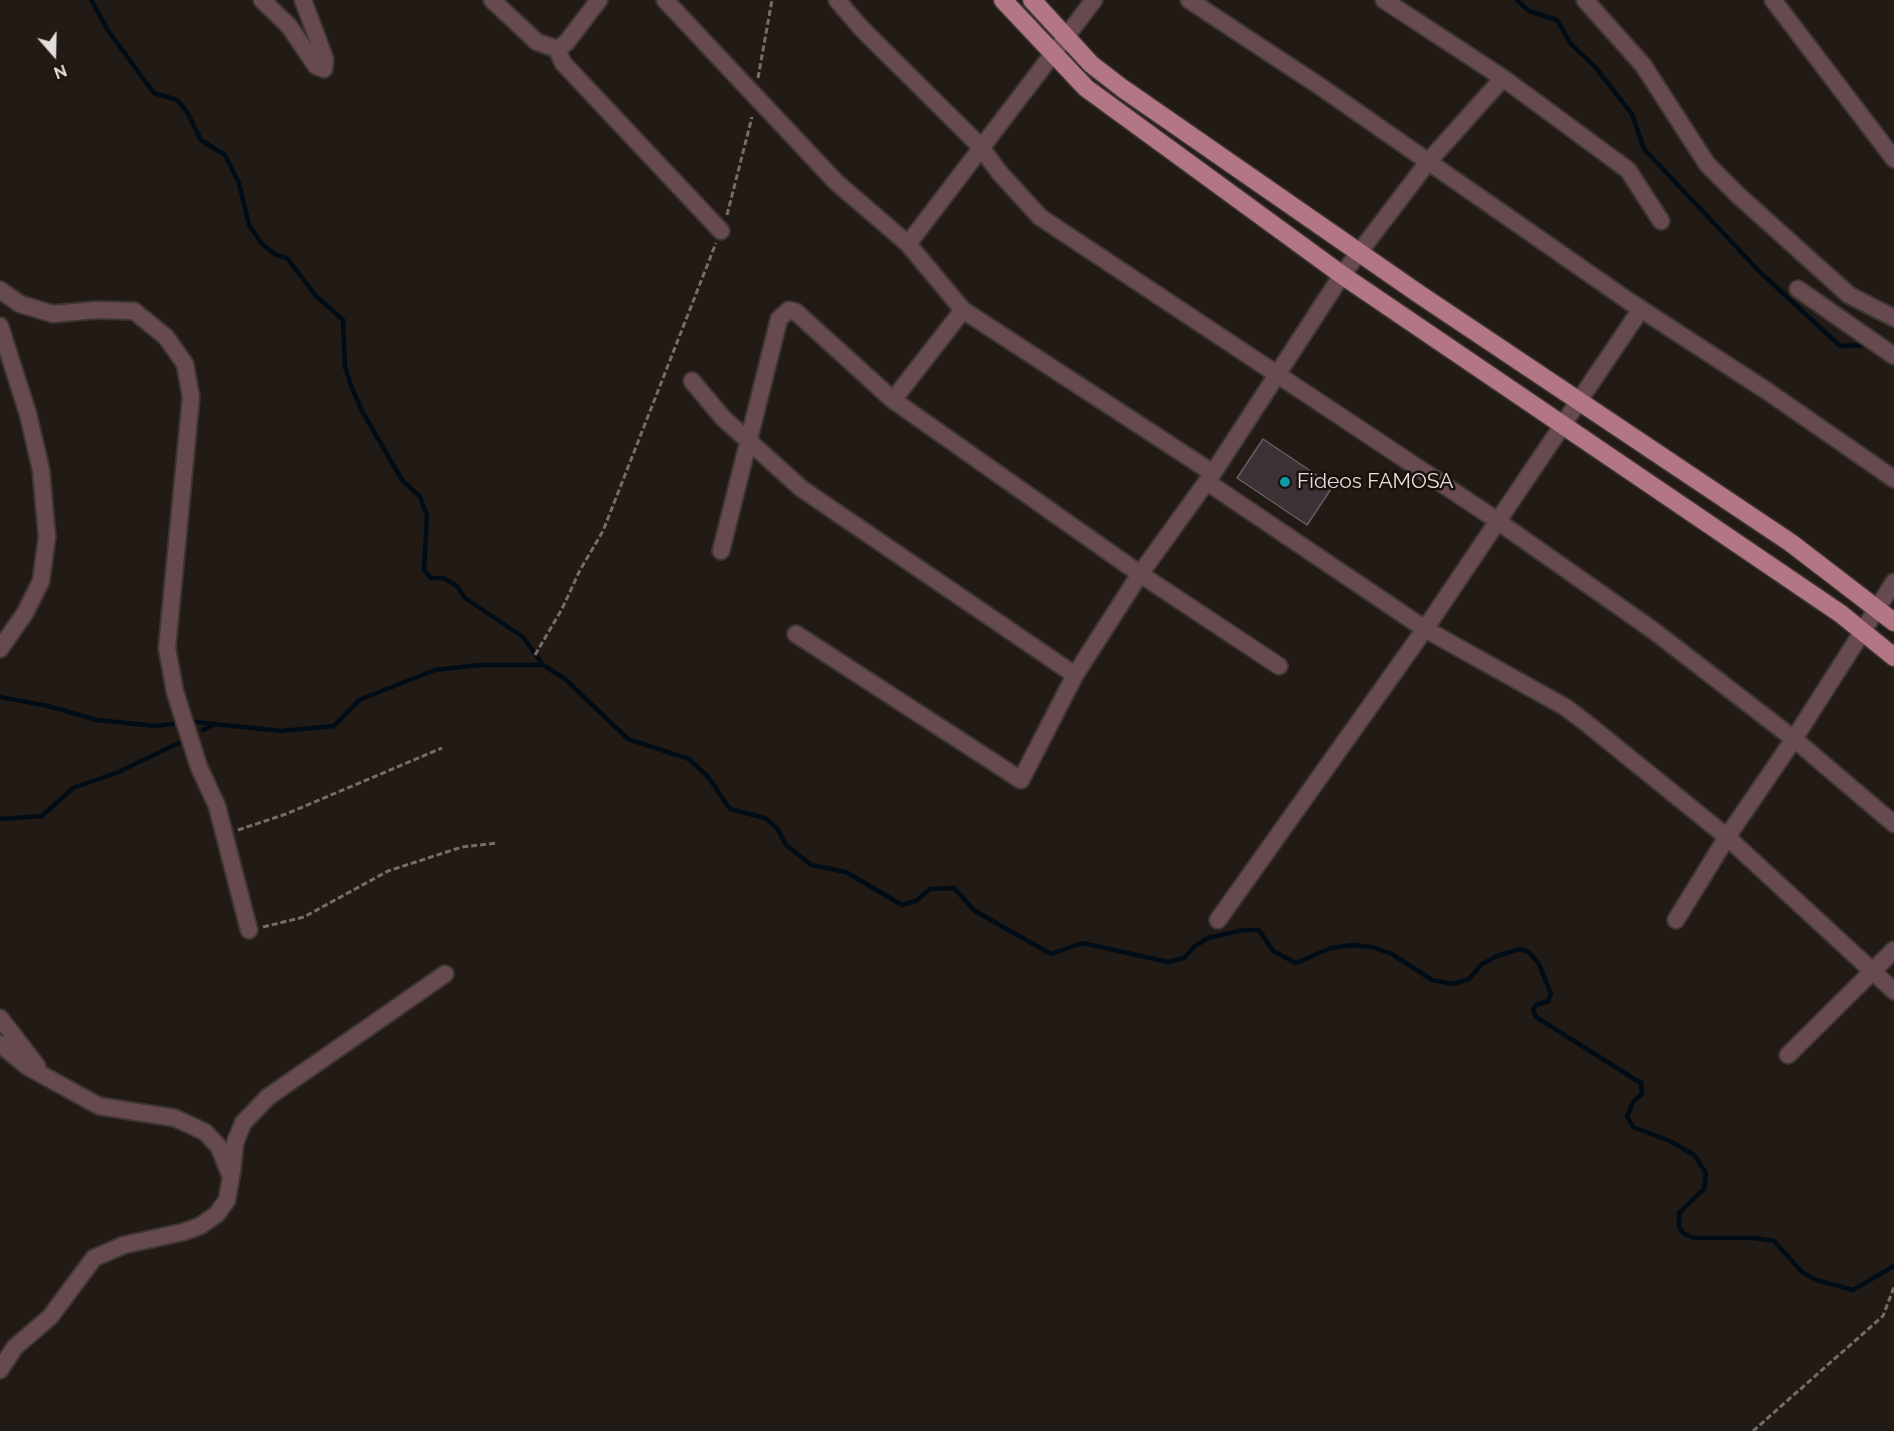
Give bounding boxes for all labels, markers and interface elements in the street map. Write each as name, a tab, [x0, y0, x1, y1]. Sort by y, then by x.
north arrow	[24, 24, 84, 84]
text: N	[51, 60, 69, 82]
place label: Fideos FAMOSA	[1297, 469, 1453, 495]
marker: Fideos FAMOSA	[1278, 475, 1292, 489]

